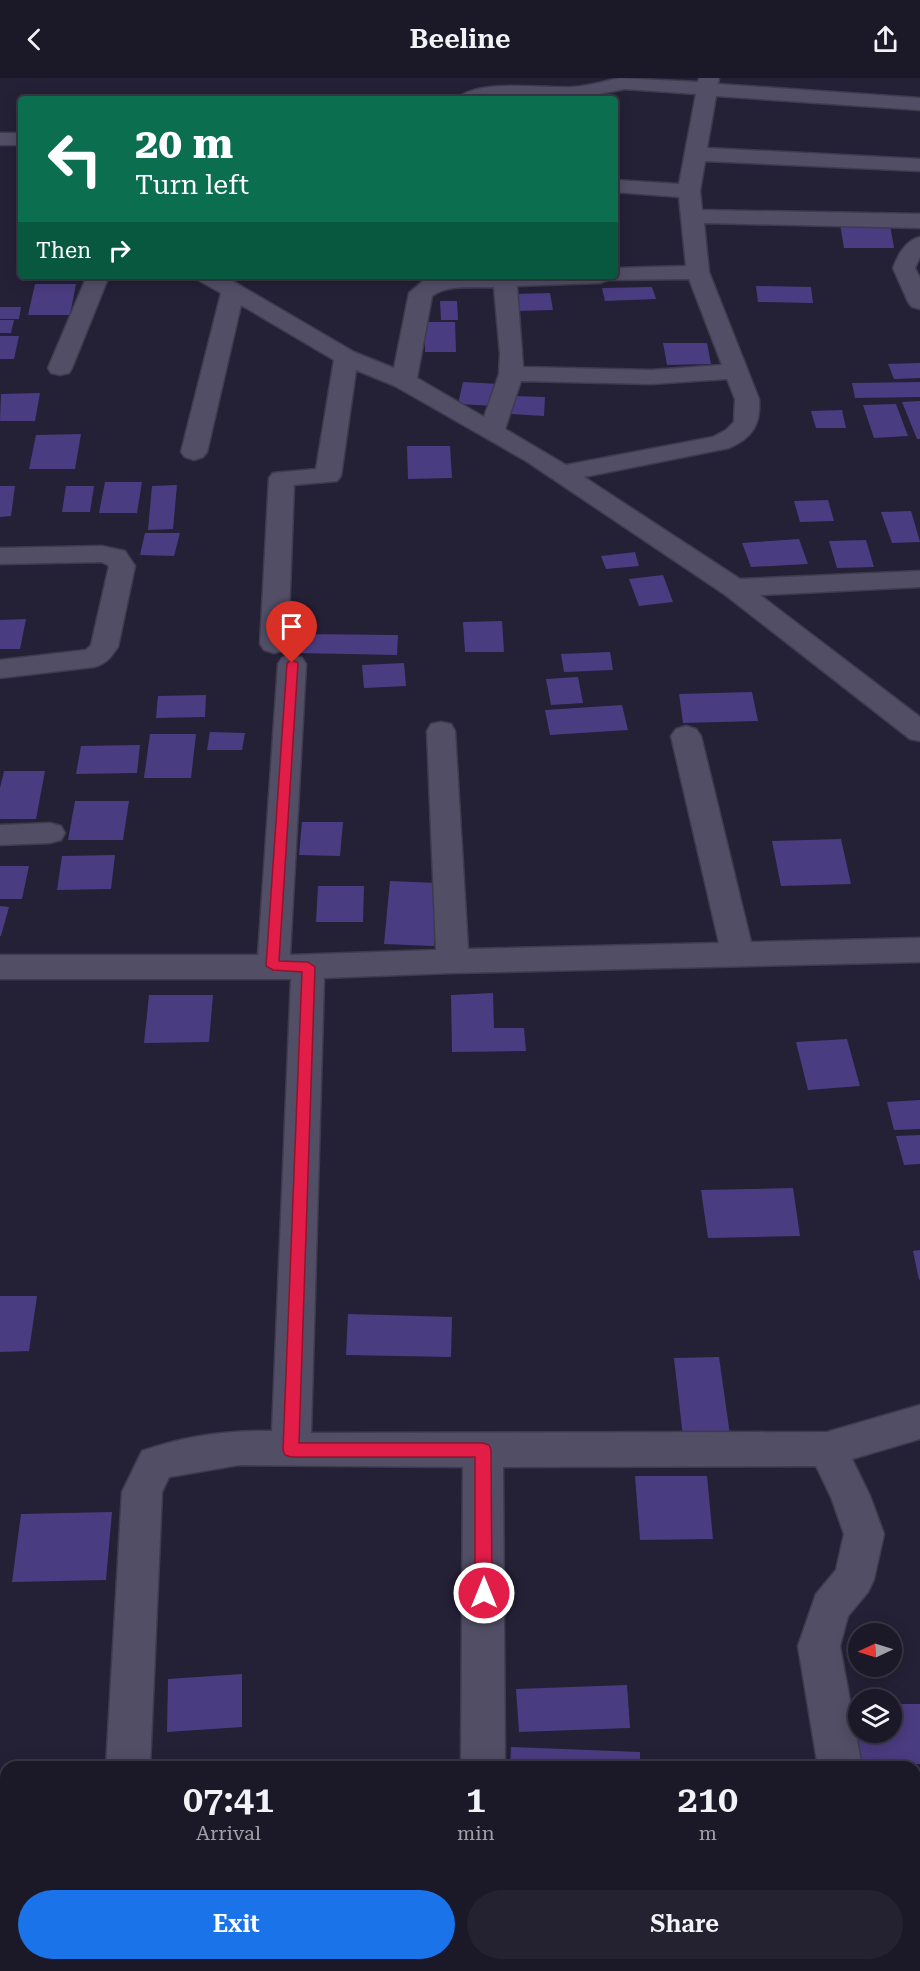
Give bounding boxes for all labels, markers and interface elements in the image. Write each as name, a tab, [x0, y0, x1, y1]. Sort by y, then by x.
icon: back	[18, 23, 51, 56]
text: Beeline	[409, 23, 511, 55]
icon: share	[869, 23, 902, 56]
text: 20 m	[135, 119, 233, 168]
icon: left	[36, 120, 114, 198]
text: Turn left	[135, 169, 249, 201]
icon: right	[103, 234, 136, 267]
text: Then	[36, 238, 91, 263]
pin	[266, 601, 317, 663]
icon: arrive	[275, 610, 308, 643]
position arrow	[452, 1561, 516, 1625]
north arrow	[848, 1623, 902, 1677]
map controls	[848, 1623, 902, 1743]
button: layers	[848, 1689, 902, 1743]
text: 07:41	[183, 1779, 274, 1821]
text: 1	[466, 1779, 486, 1821]
text: 210	[678, 1779, 738, 1821]
text: Arrival	[196, 1821, 261, 1845]
text: min	[457, 1821, 495, 1845]
text: m	[699, 1821, 717, 1845]
button: Exit	[18, 1890, 455, 1959]
button: Share	[467, 1890, 903, 1959]

